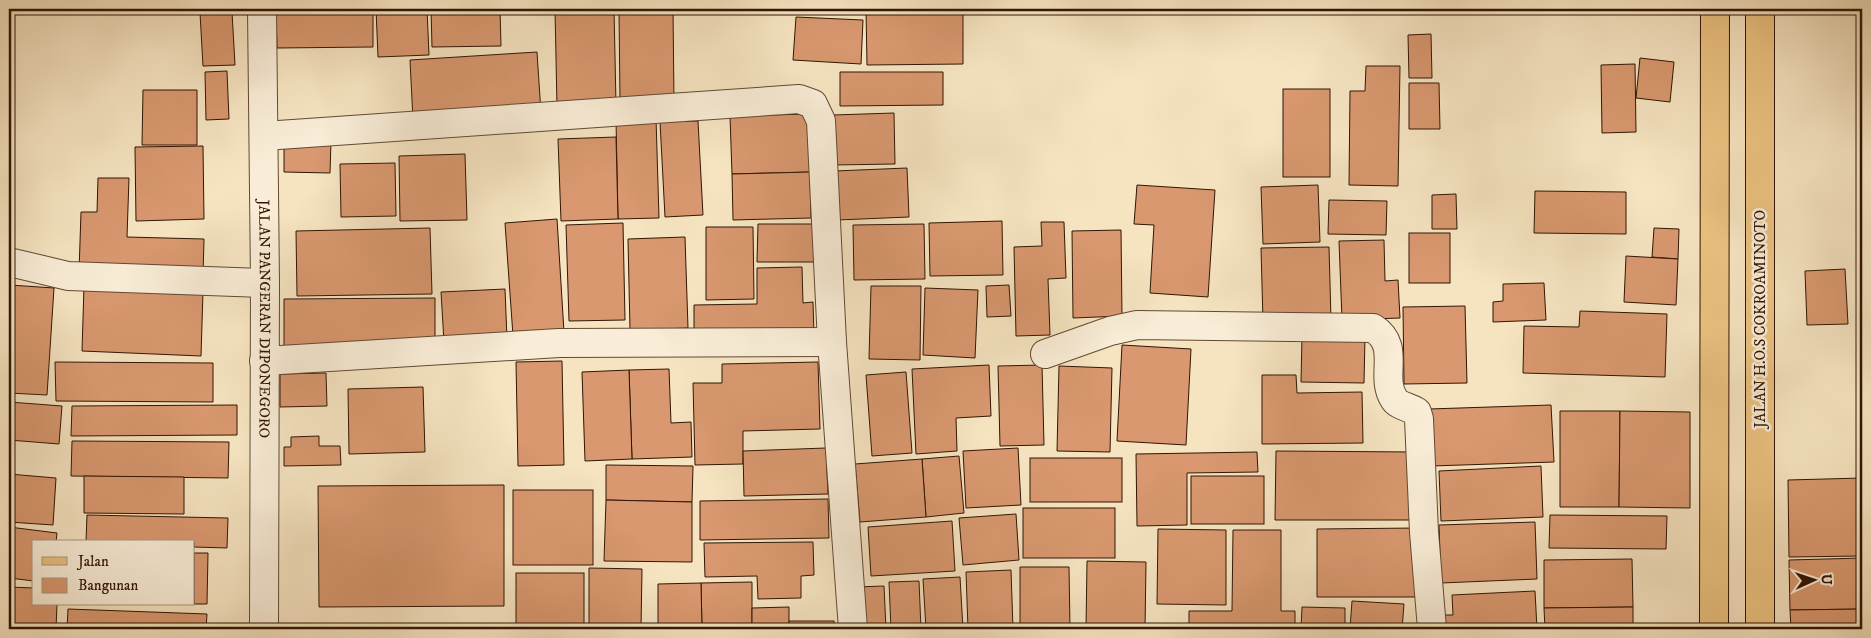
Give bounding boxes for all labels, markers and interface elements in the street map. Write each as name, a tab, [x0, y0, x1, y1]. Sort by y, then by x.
street label: JALAN PANGERAN DIPONEGORO	[254, 198, 274, 438]
street label: JALAN H.O.S COKROAMINOTO	[1751, 210, 1770, 430]
legend	[32, 540, 195, 606]
text: Jalan	[76, 552, 109, 571]
north arrow	[1788, 556, 1838, 606]
text: U	[1817, 573, 1835, 585]
text: Bangunan	[78, 576, 138, 595]

